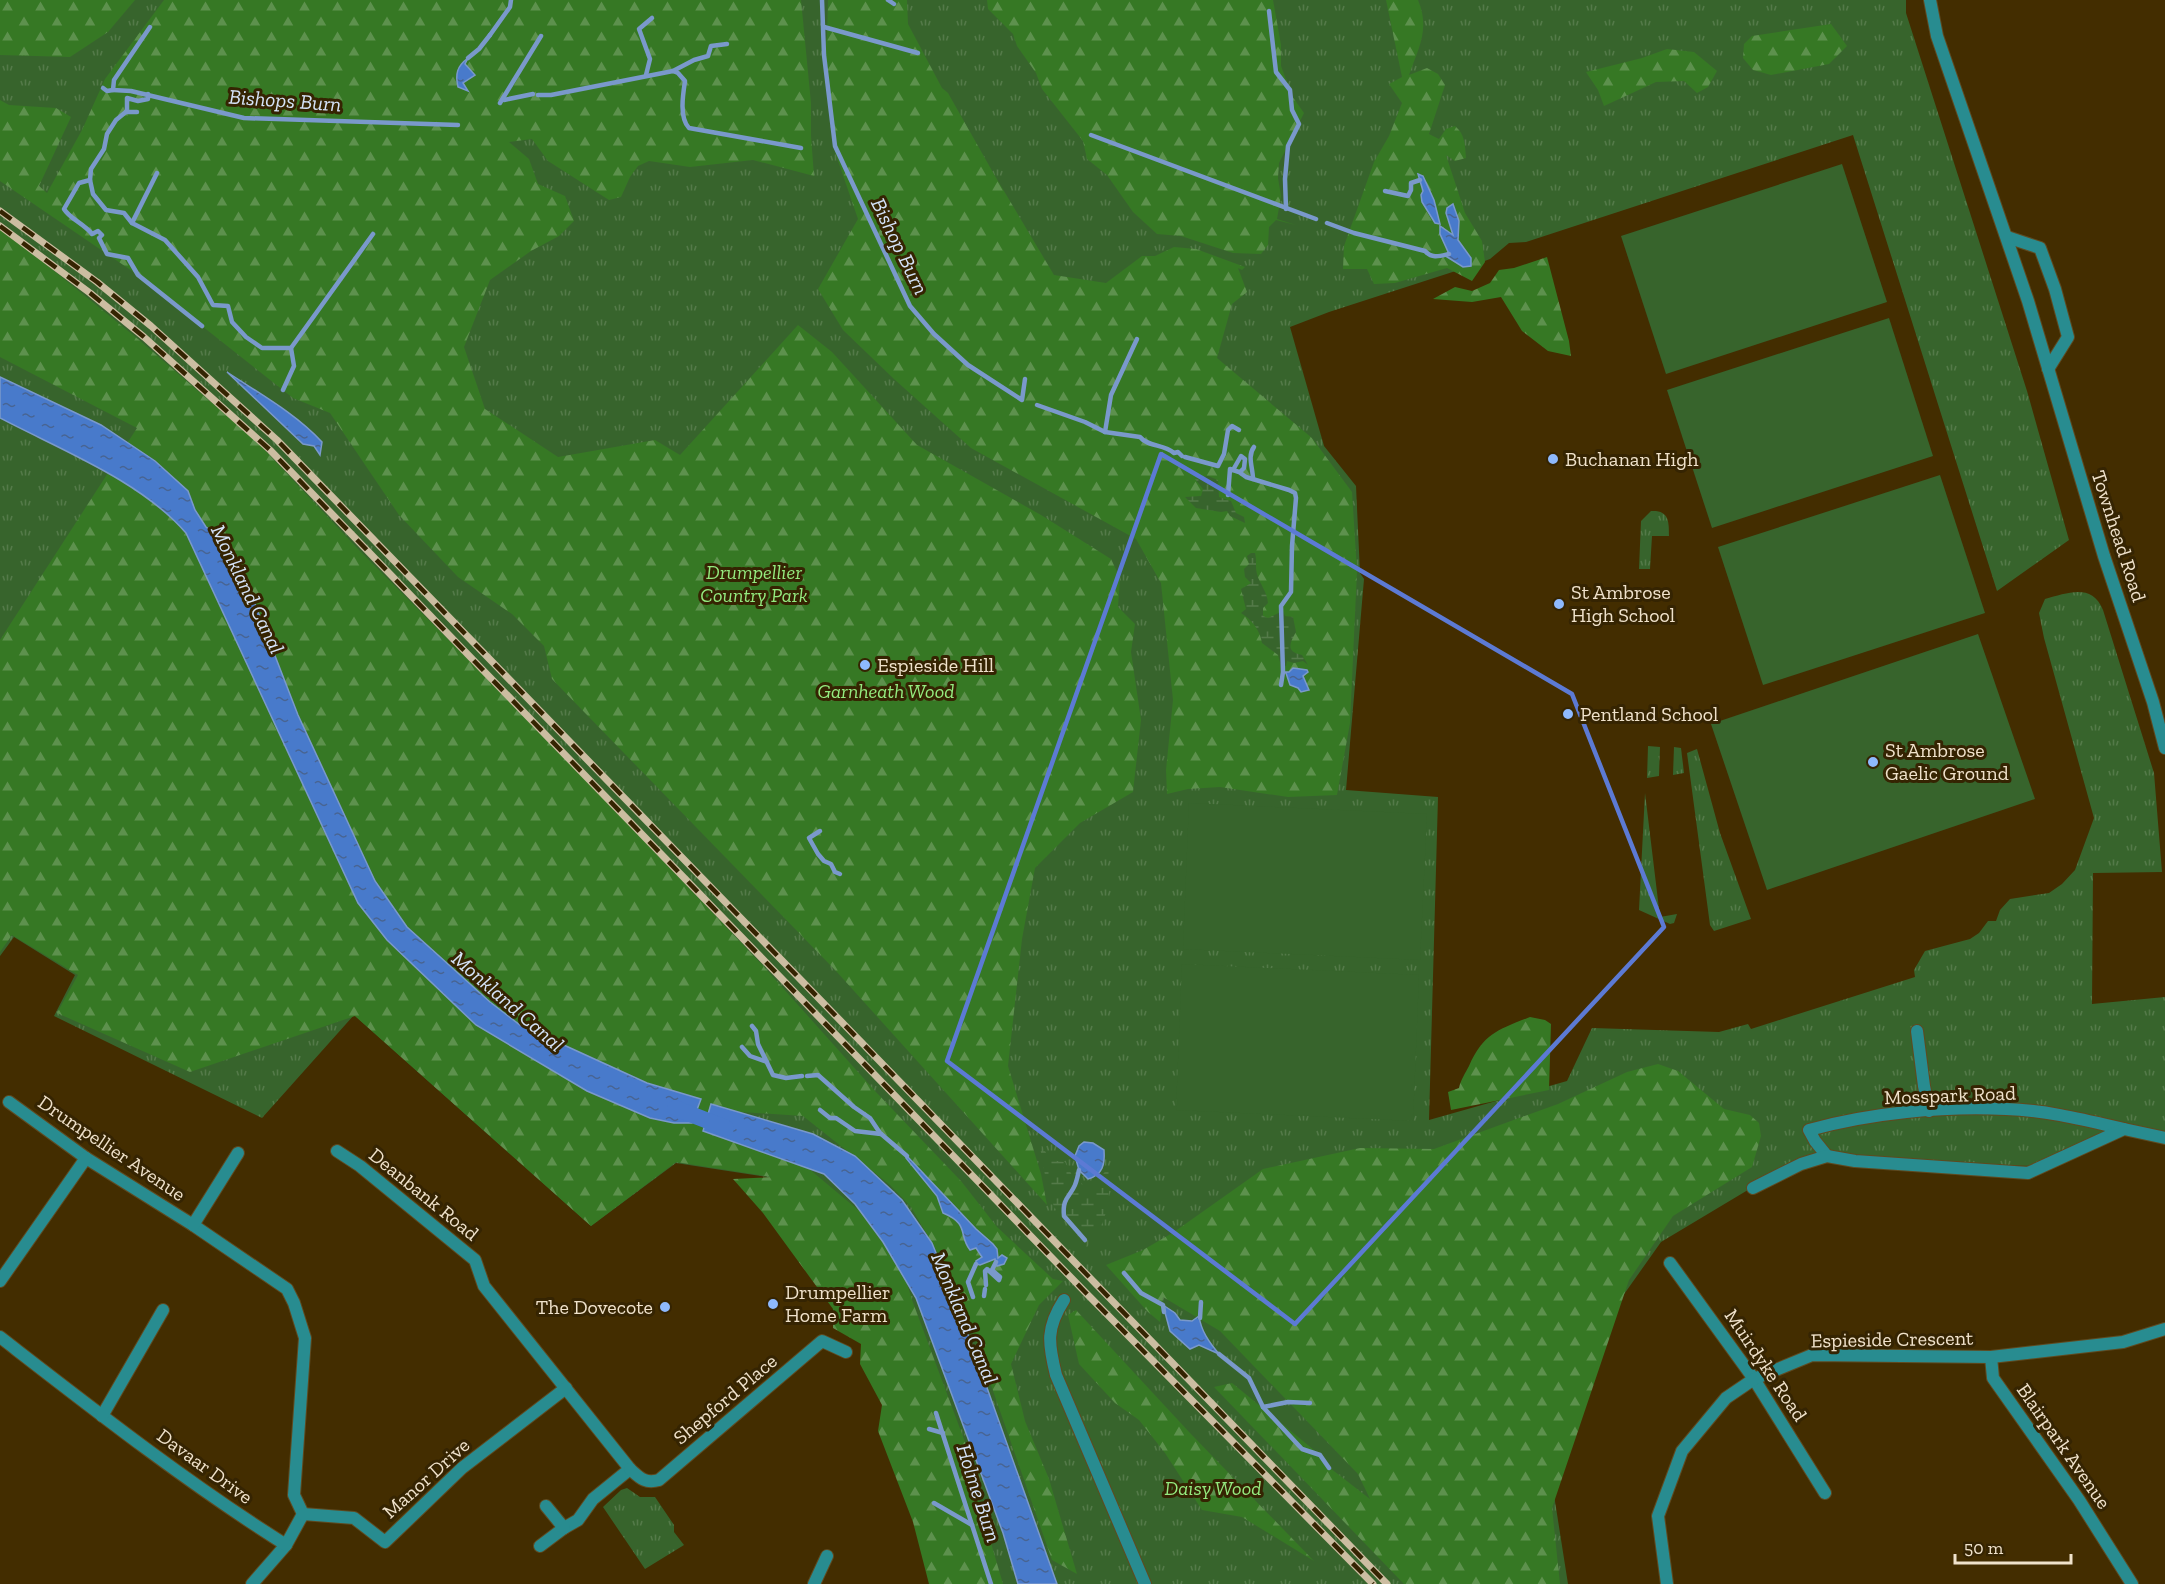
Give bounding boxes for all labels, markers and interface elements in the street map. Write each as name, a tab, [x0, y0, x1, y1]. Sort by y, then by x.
water label: Bishops Burn	[228, 84, 342, 116]
water label: Bishop Burn	[866, 194, 934, 298]
place label: Buchanan High	[1565, 447, 1699, 471]
marker: Buchanan High	[1546, 452, 1560, 466]
street label: Townhead Road	[2086, 467, 2152, 605]
water label: Monkland Canal	[206, 520, 290, 658]
park label: Drumpellier Country Park	[700, 560, 808, 607]
place label: St Ambrose High School	[1571, 580, 1675, 627]
marker: St Ambrose High School	[1552, 597, 1566, 611]
place label: Espieside Hill	[877, 653, 994, 677]
marker: Espieside Hill	[858, 658, 872, 672]
park label: Garnheath Wood	[817, 679, 955, 703]
place label: Pentland School	[1580, 702, 1718, 726]
marker: Pentland School	[1561, 707, 1575, 721]
place label: St Ambrose Gaelic Ground	[1885, 738, 2009, 785]
marker: St Ambrose Gaelic Ground	[1866, 755, 1880, 769]
water label: Monkland Canal	[447, 946, 569, 1056]
street label: Mosspark Road	[1884, 1081, 2016, 1109]
street label: Drumpellier Avenue	[34, 1090, 190, 1206]
street label: Deanbank Road	[364, 1142, 484, 1246]
water label: Monkland Canal	[926, 1249, 1004, 1387]
place label: Drumpellier Home Farm	[785, 1280, 890, 1327]
place label: The Dovecote	[536, 1295, 653, 1319]
marker: Drumpellier Home Farm	[766, 1297, 780, 1311]
marker: The Dovecote	[658, 1300, 672, 1314]
street label: Muirdyke Road	[1720, 1304, 1812, 1426]
street label: Espieside Crescent	[1810, 1326, 1974, 1352]
street label: Shepford Place	[668, 1349, 782, 1449]
street label: Blairpark Avenue	[2012, 1379, 2116, 1513]
street label: Davaar Drive	[152, 1423, 258, 1509]
street label: Manor Drive	[378, 1433, 474, 1523]
water label: Holme Burn	[951, 1441, 1007, 1545]
park label: Daisy Wood	[1164, 1476, 1262, 1500]
scale bar	[1955, 1527, 2070, 1565]
text: 50 m	[1964, 1537, 2004, 1559]

